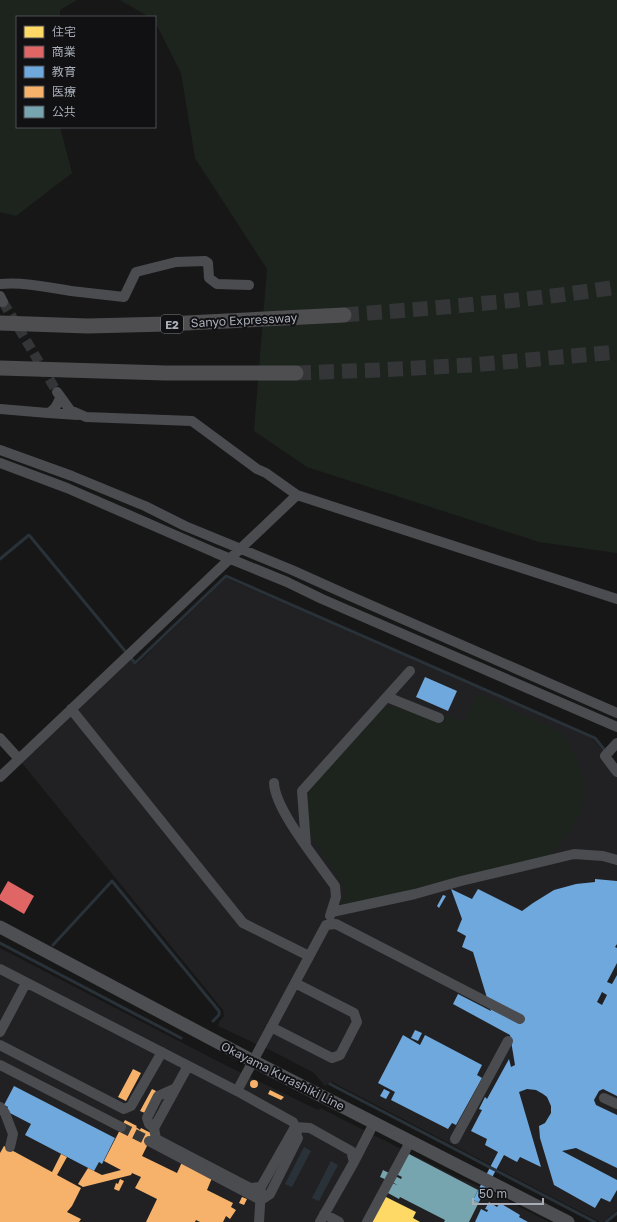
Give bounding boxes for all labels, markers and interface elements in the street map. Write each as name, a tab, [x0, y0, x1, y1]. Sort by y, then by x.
legend	[16, 16, 156, 128]
text: 住宅	[52, 24, 76, 39]
text: 商業	[52, 44, 76, 59]
text: 教育	[52, 64, 76, 79]
text: 医療	[52, 84, 76, 99]
text: 公共	[52, 104, 76, 119]
street label: Sanyo Expressway	[190, 310, 298, 330]
road number: E2	[161, 315, 183, 333]
street label: Okayama Kurashiki Line	[219, 1038, 347, 1114]
scale bar	[473, 1180, 543, 1206]
text: 50 m	[479, 1186, 507, 1201]

